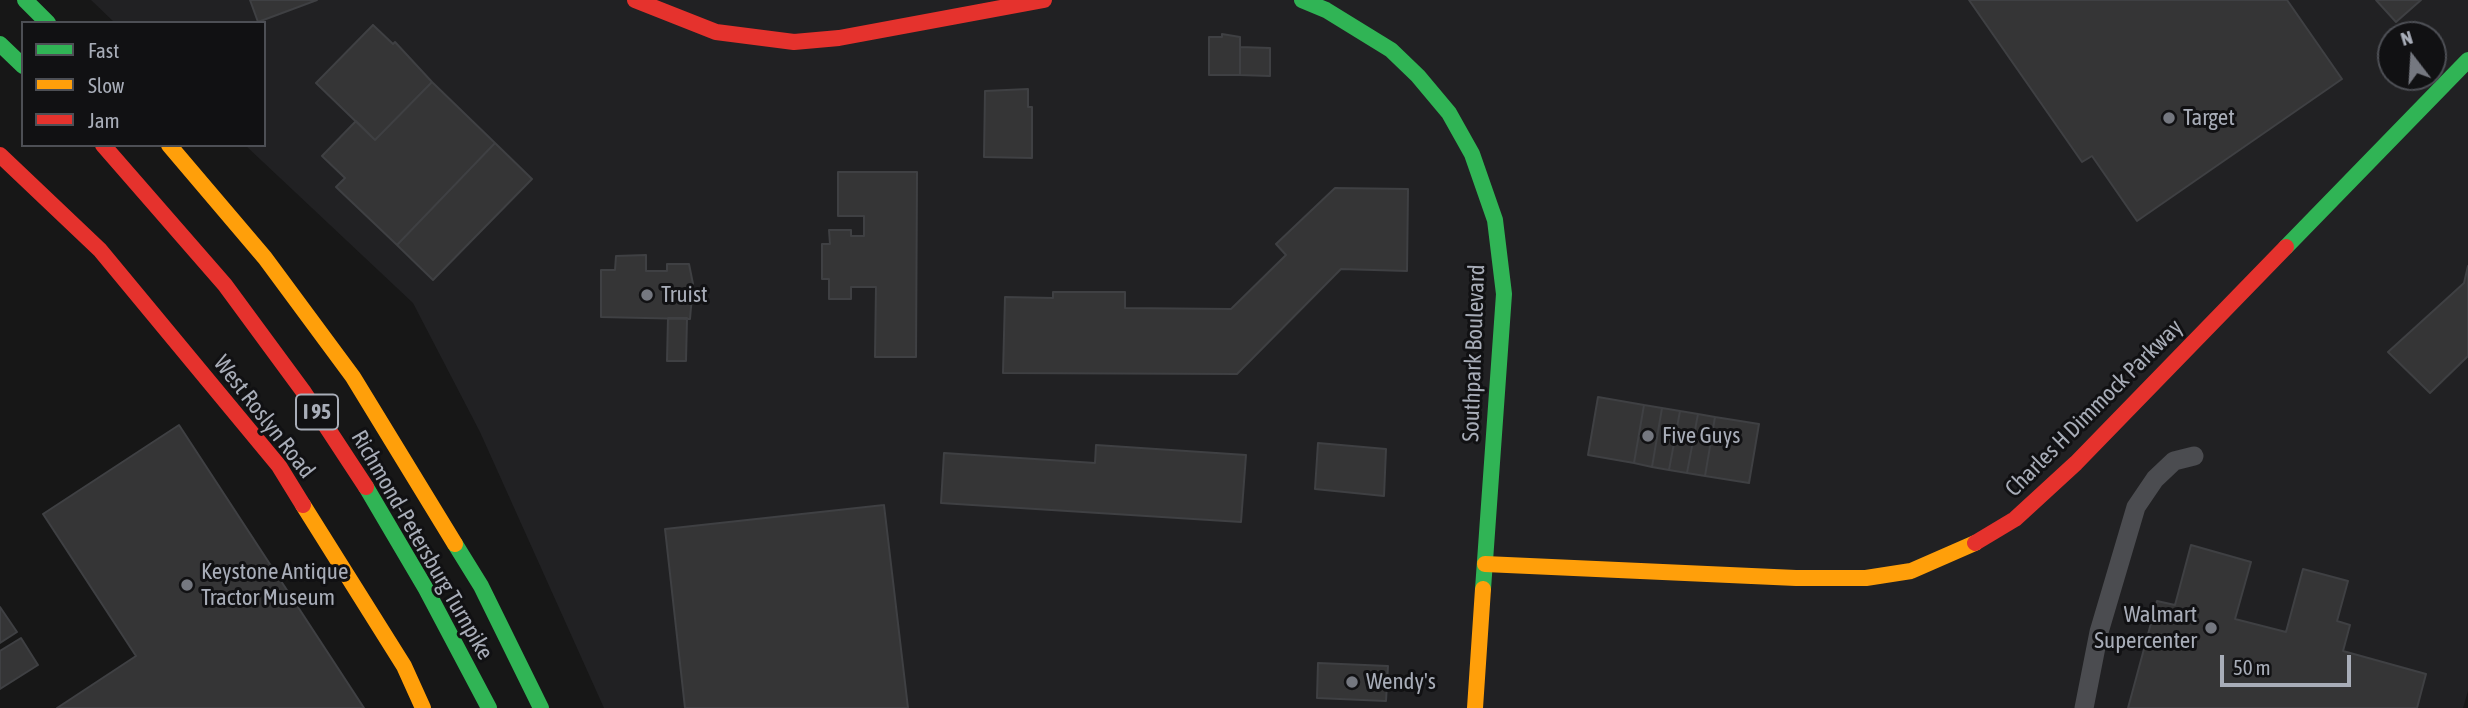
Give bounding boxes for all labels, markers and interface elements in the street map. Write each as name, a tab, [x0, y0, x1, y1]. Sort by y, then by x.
legend	[21, 21, 266, 147]
north arrow	[2377, 21, 2447, 91]
text: N	[2398, 26, 2415, 50]
text: Fast	[88, 38, 119, 62]
text: Slow	[88, 73, 124, 97]
place label: Target	[2183, 104, 2235, 132]
text: Jam	[88, 108, 120, 132]
marker: Target	[2161, 110, 2177, 126]
street label: Southpark Boulevard	[1457, 264, 1491, 442]
place label: Truist	[661, 281, 708, 309]
marker: Truist	[639, 287, 655, 303]
street label: Charles H Dimmock Parkway	[2000, 314, 2188, 502]
street label: West Roslyn Road	[207, 350, 321, 484]
road number: I 95	[296, 394, 338, 430]
place label: Five Guys	[1662, 422, 1740, 450]
street label: Richmond-Petersburg Turnpike	[345, 425, 499, 665]
marker: Five Guys	[1640, 428, 1656, 444]
place label: Keystone Antique Tractor Museum	[201, 558, 348, 612]
marker: Keystone Antique Tractor Museum	[179, 577, 195, 593]
place label: Walmart Supercenter	[2094, 601, 2197, 655]
marker: Walmart Supercenter	[2203, 620, 2219, 636]
scale bar	[2223, 642, 2354, 686]
text: 50 m	[2233, 655, 2271, 679]
place label: Wendy's	[1366, 668, 1436, 696]
marker: Wendy's	[1344, 674, 1360, 690]

